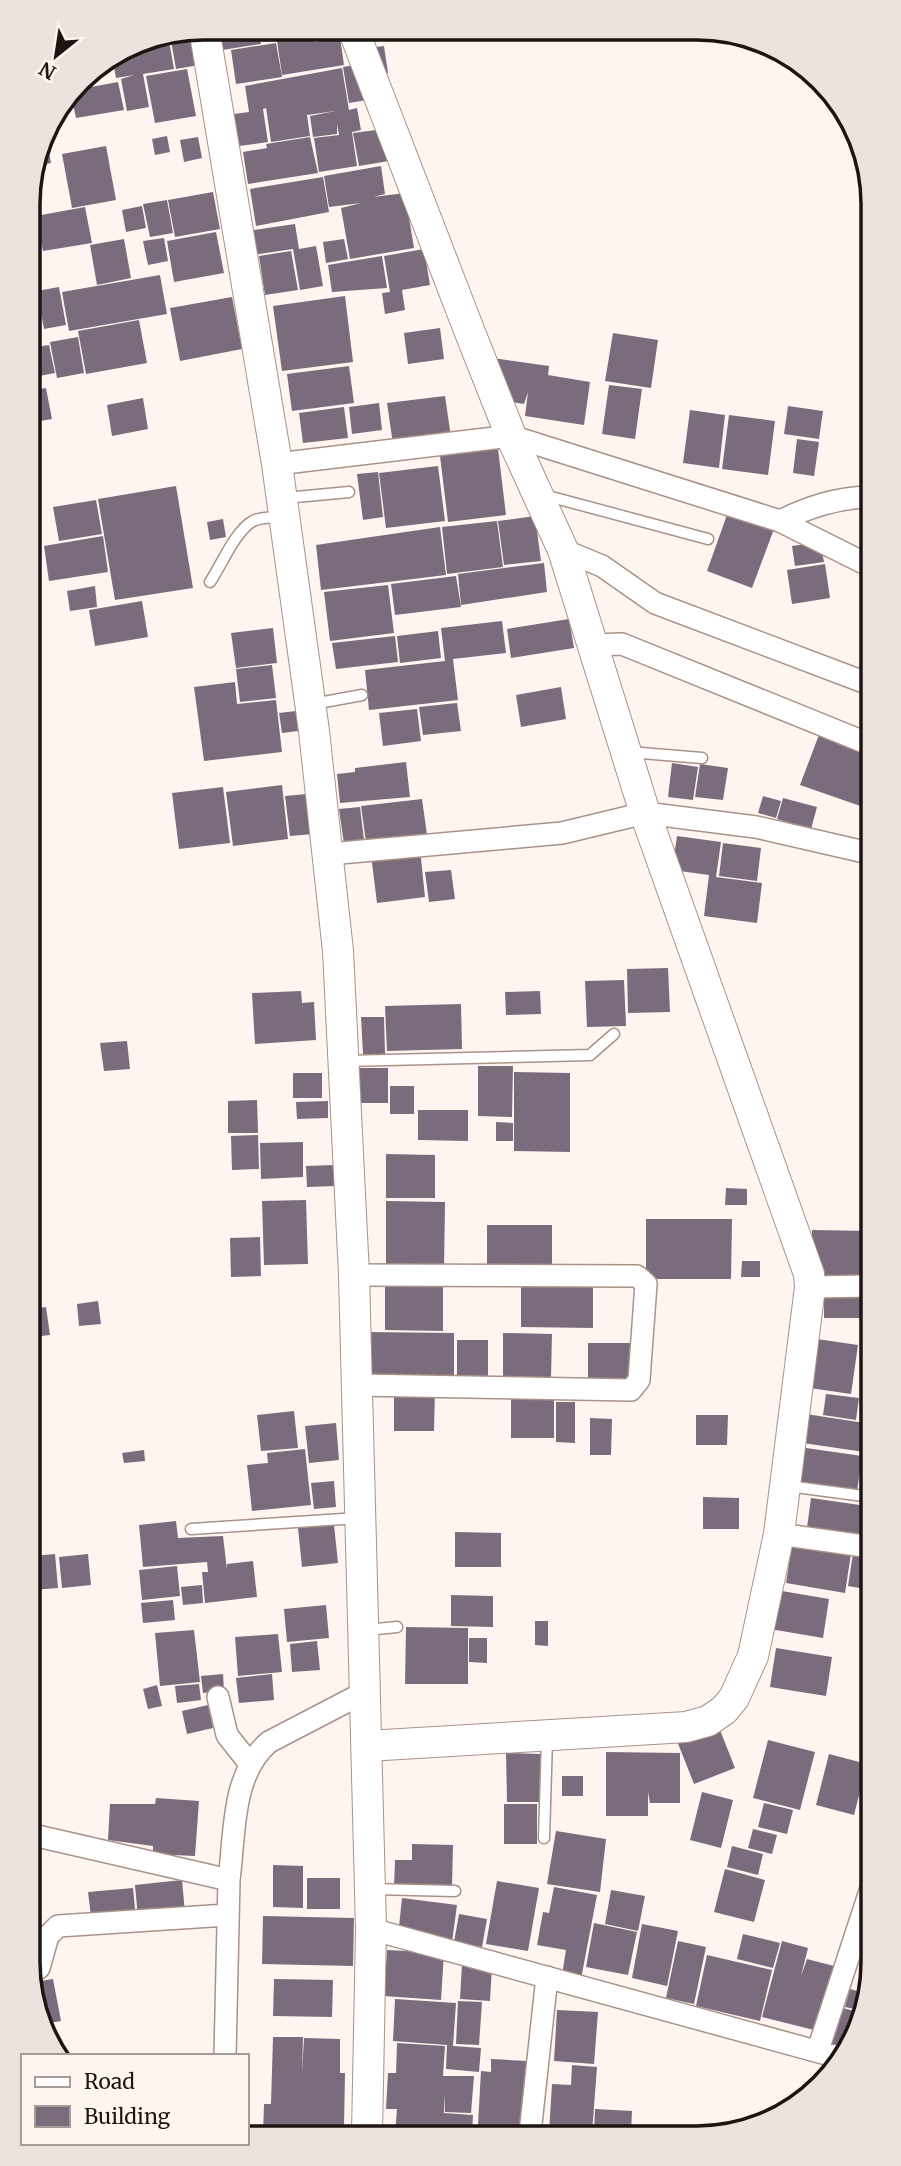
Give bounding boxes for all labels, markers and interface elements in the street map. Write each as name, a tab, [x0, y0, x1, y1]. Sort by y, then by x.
north arrow	[21, 21, 91, 91]
text: N	[35, 57, 60, 85]
legend	[21, 2054, 248, 2145]
text: Road	[84, 2068, 135, 2095]
text: Building	[84, 2103, 171, 2130]

